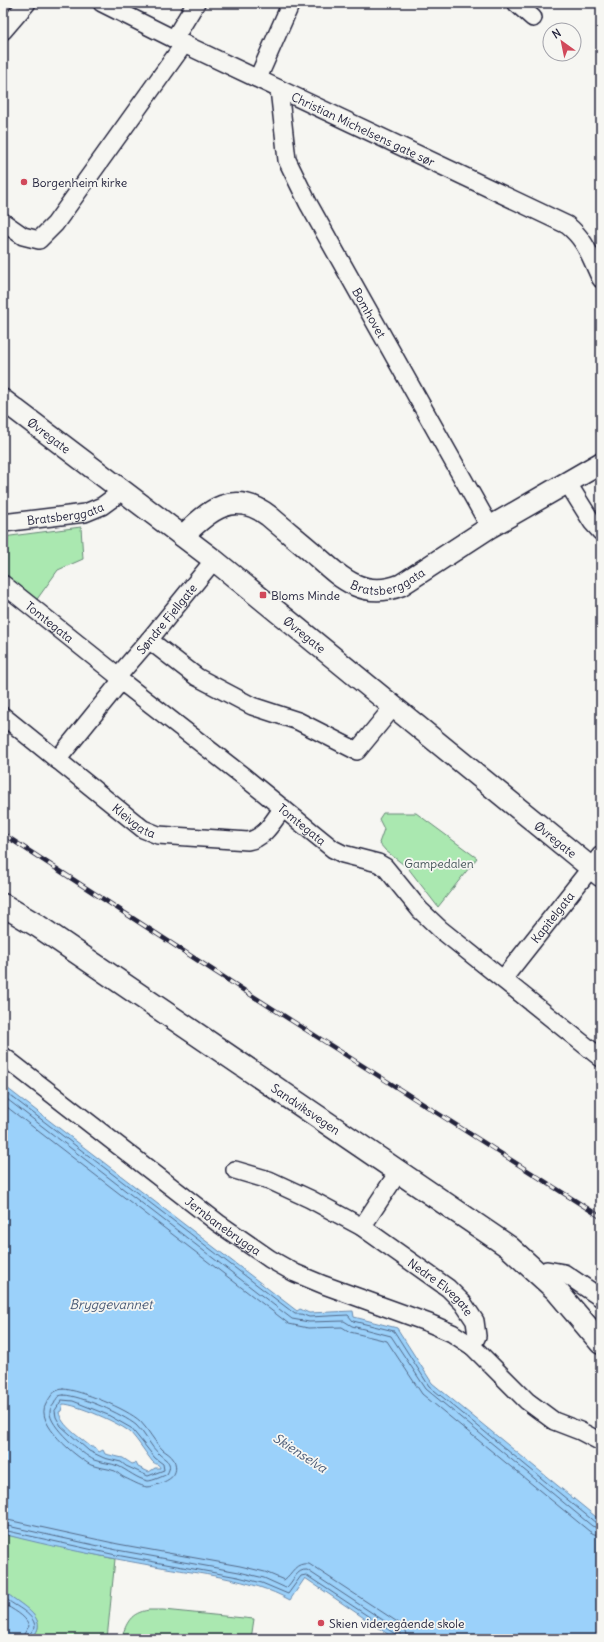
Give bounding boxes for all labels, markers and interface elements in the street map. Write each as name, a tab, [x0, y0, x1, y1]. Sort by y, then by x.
north arrow	[542, 22, 582, 62]
text: N	[550, 26, 564, 42]
street label: Christian Michelsens gate sør	[289, 88, 438, 169]
place label: Borgenheim kirke	[32, 175, 127, 190]
marker: Borgenheim kirke	[19, 177, 29, 187]
street label: Bomhovet	[350, 285, 390, 340]
street label: Øvregate	[25, 414, 74, 456]
street label: Bratsberggata	[26, 499, 106, 528]
street label: Bratsberggata	[348, 564, 428, 597]
street label: Søndre Fjellgate	[133, 580, 199, 657]
place label: Bloms Minde	[271, 588, 340, 603]
marker: Bloms Minde	[258, 590, 268, 600]
street label: Tomtegata	[23, 598, 77, 645]
street label: Øvregate	[281, 613, 329, 656]
street label: Kleivgata	[110, 800, 158, 841]
street label: Tomtegata	[275, 800, 329, 848]
street label: Øvregate	[532, 817, 580, 861]
park label: Gampedalen	[404, 856, 474, 871]
street label: Kapitelgata	[527, 888, 577, 946]
street label: Sandviksvegen	[269, 1080, 343, 1137]
street label: Jernbanebrygga	[182, 1193, 264, 1258]
street label: Nedre Elvegate	[405, 1255, 477, 1318]
water label: Bryggevannet	[70, 1296, 154, 1313]
water label: Skienselva	[270, 1429, 331, 1477]
place label: Skien videregående skole	[329, 1616, 464, 1631]
marker: Skien videregående skole	[316, 1618, 326, 1628]

